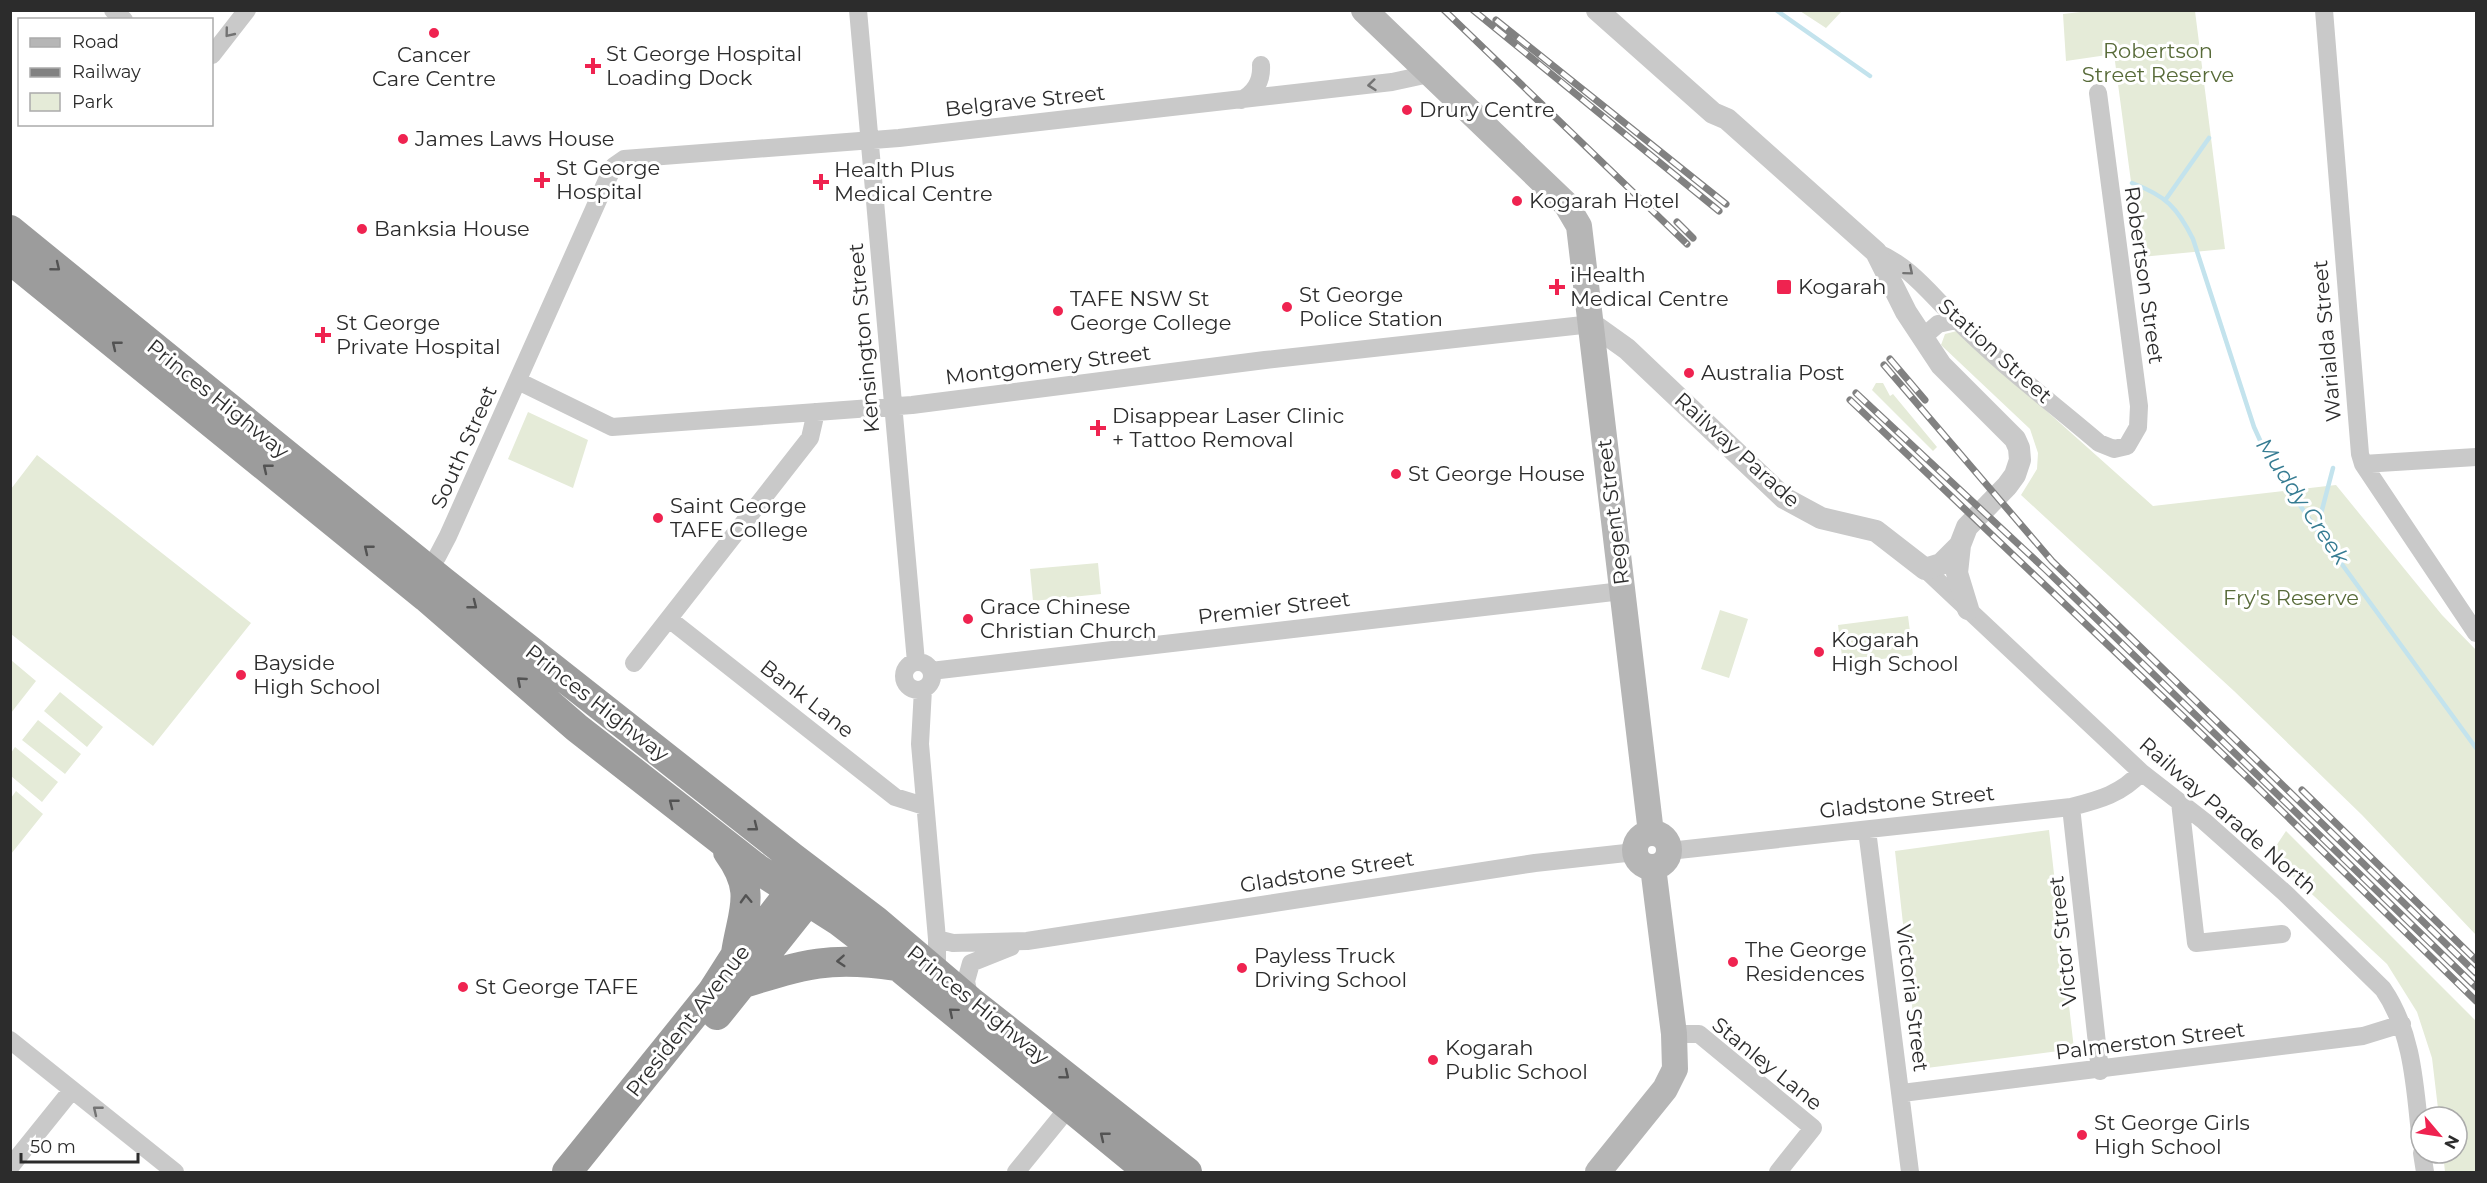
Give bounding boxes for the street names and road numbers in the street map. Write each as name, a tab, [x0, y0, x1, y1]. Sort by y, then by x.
street label: Belgrave Street	[944, 80, 1106, 121]
street label: Robertson Street	[2120, 184, 2169, 365]
street label: Kensington Street	[843, 242, 884, 434]
street label: Warialda Street	[2307, 259, 2346, 423]
street label: Station Street	[1933, 293, 2057, 408]
street label: Princes Highway	[142, 334, 295, 464]
street label: Montgomery Street	[944, 339, 1152, 390]
street label: South Street	[425, 381, 502, 512]
street label: Railway Parade	[1670, 387, 1805, 512]
street label: Regent Street	[1591, 438, 1634, 586]
street label: Premier Street	[1196, 586, 1352, 629]
street label: Princes Highway	[521, 639, 675, 767]
street label: Bank Lane	[755, 654, 859, 743]
street label: Railway Parade North	[2134, 732, 2322, 899]
street label: Gladstone Street	[1818, 780, 1996, 823]
street label: Gladstone Street	[1238, 845, 1416, 898]
street label: Victor Street	[2043, 875, 2082, 1007]
street label: Victoria Street	[1891, 923, 1934, 1073]
street label: President Avenue	[621, 940, 755, 1102]
street label: Princes Highway	[902, 940, 1055, 1070]
street label: Stanley Lane	[1707, 1012, 1827, 1116]
street label: Palmerston Street	[2054, 1016, 2246, 1065]

